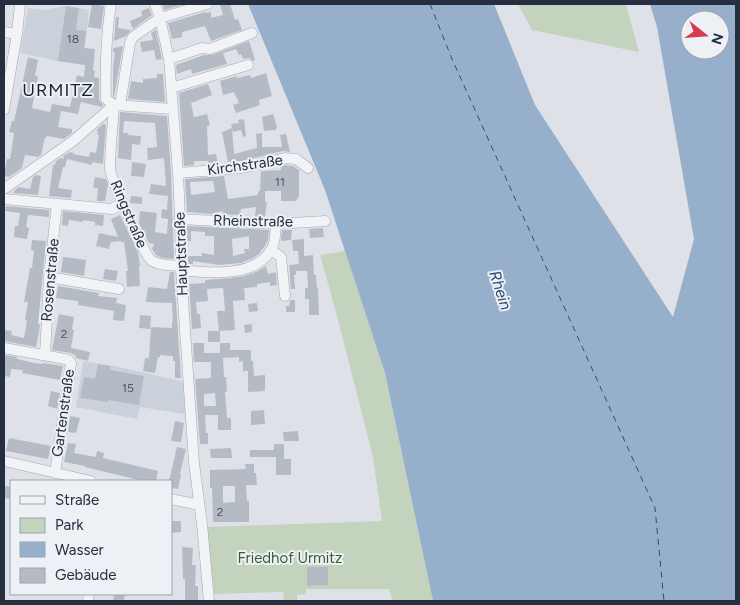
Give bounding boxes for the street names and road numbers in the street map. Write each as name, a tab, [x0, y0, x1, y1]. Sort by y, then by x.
street label: Kirchstraße	[206, 151, 284, 179]
street label: Ringstraße	[107, 177, 151, 251]
street label: Rheinstraße	[213, 211, 293, 231]
street label: Hauptstraße	[171, 212, 191, 296]
street label: Rosenstraße	[37, 238, 63, 322]
street label: Gartenstraße	[48, 368, 78, 458]

